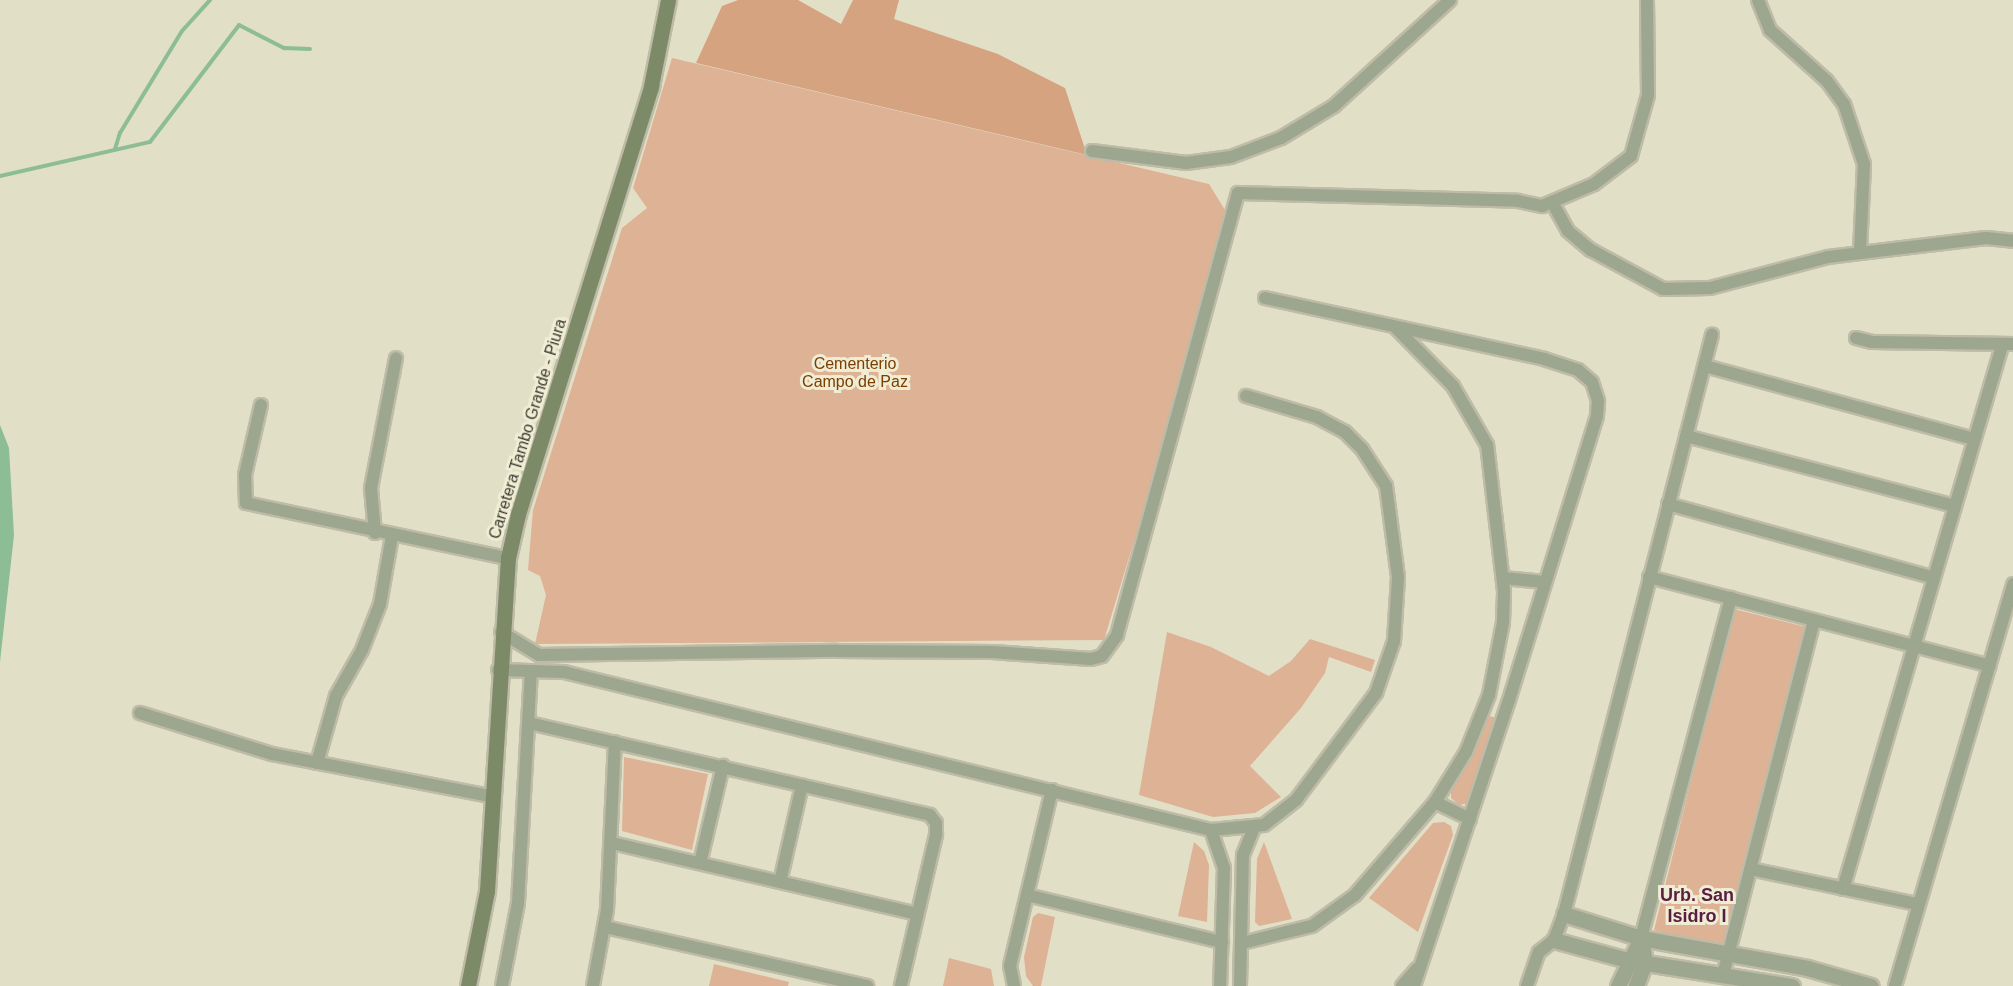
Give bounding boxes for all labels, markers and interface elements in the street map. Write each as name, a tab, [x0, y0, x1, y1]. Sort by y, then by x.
street label: Carretera Tambo Grande - Piura	[485, 316, 571, 542]
park label: Cementerio Campo de Paz	[802, 354, 908, 392]
district label: Urb. San Isidro I	[1660, 885, 1734, 928]

